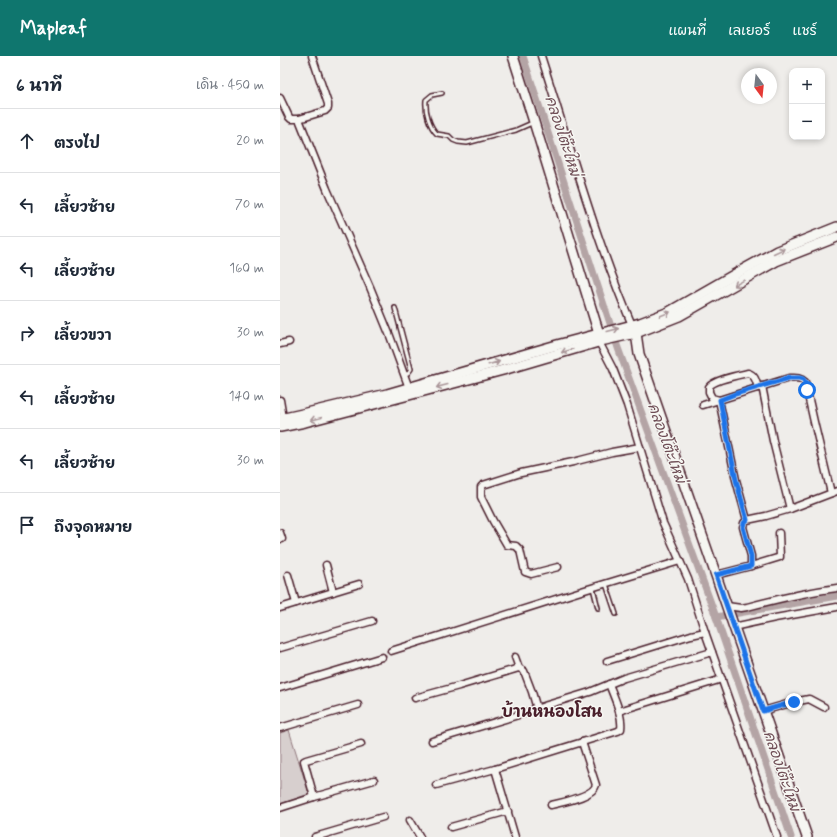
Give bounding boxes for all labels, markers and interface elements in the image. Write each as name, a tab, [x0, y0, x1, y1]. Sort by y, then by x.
text: Mapleaf	[20, 16, 87, 41]
text: แผนที่	[668, 22, 706, 40]
text: เลเยอร์	[728, 22, 770, 40]
text: แชร์	[792, 22, 817, 40]
north arrow	[741, 68, 777, 104]
map controls	[789, 68, 825, 140]
button: +	[789, 68, 825, 104]
text: 6 นาที	[16, 75, 62, 97]
text: เดิน · 450 m	[196, 77, 264, 94]
water label: คลองโต๊ะใหม่	[540, 93, 586, 182]
button: −	[789, 104, 825, 140]
icon: ahead	[16, 130, 38, 152]
text: 20 m	[236, 132, 264, 149]
text: ตรงไป	[54, 134, 100, 154]
icon: left	[16, 194, 38, 216]
text: 70 m	[235, 196, 264, 213]
text: เลี้ยวซ้าย	[54, 198, 115, 218]
one-way arrow	[772, 247, 784, 254]
icon: left	[16, 258, 38, 280]
text: 160 m	[229, 260, 264, 277]
text: เลี้ยวซ้าย	[54, 262, 115, 282]
one-way arrow	[733, 280, 745, 287]
one-way arrow	[658, 309, 670, 317]
icon: right	[16, 322, 38, 344]
text: 30 m	[237, 324, 264, 341]
text: เลี้ยวขวา	[54, 326, 112, 346]
one-way arrow	[607, 326, 620, 333]
one-way arrow	[561, 348, 574, 355]
one-way arrow	[487, 359, 500, 366]
route start	[798, 381, 816, 399]
one-way arrow	[436, 383, 449, 391]
icon: left	[16, 386, 38, 408]
text: 140 m	[229, 388, 264, 405]
text: เลี้ยวซ้าย	[54, 390, 115, 410]
water label: คลองโต๊ะใหม่	[642, 400, 692, 489]
one-way arrow	[310, 416, 323, 423]
icon: left	[16, 450, 38, 472]
text: 30 m	[237, 452, 264, 469]
text: เลี้ยวซ้าย	[54, 454, 115, 474]
icon: arrive	[16, 514, 38, 536]
text: ถึงจุดหมาย	[54, 518, 132, 538]
route end	[785, 693, 803, 711]
district label: บ้านหนองโสน	[502, 700, 603, 723]
water label: คลองโต๊ะใหม่	[758, 728, 806, 817]

